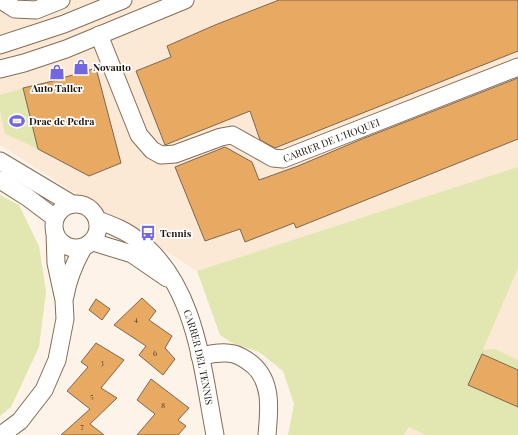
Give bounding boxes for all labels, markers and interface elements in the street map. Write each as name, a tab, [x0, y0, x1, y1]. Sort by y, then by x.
shop icon: Novauto	[72, 58, 90, 76]
place label: Novauto	[93, 60, 131, 74]
shop icon: Auto Taller	[48, 63, 66, 81]
place label: Auto Taller	[30, 81, 83, 95]
sports icon: Drac de Pedra	[8, 112, 26, 130]
place label: Drac de Pedra	[29, 114, 95, 128]
street label: CARRER DE L'HOQUEI	[281, 115, 382, 165]
bus stop icon: Tennis	[139, 224, 157, 242]
place label: Tennis	[160, 226, 192, 240]
street label: CARRER DEL TENNIS	[180, 307, 216, 406]
house number: 4	[134, 313, 138, 324]
house number: 6	[153, 347, 157, 358]
house number: 3	[100, 356, 104, 367]
house number: 5	[90, 390, 94, 401]
house number: 8	[161, 399, 165, 410]
house number: 7	[80, 420, 84, 431]

